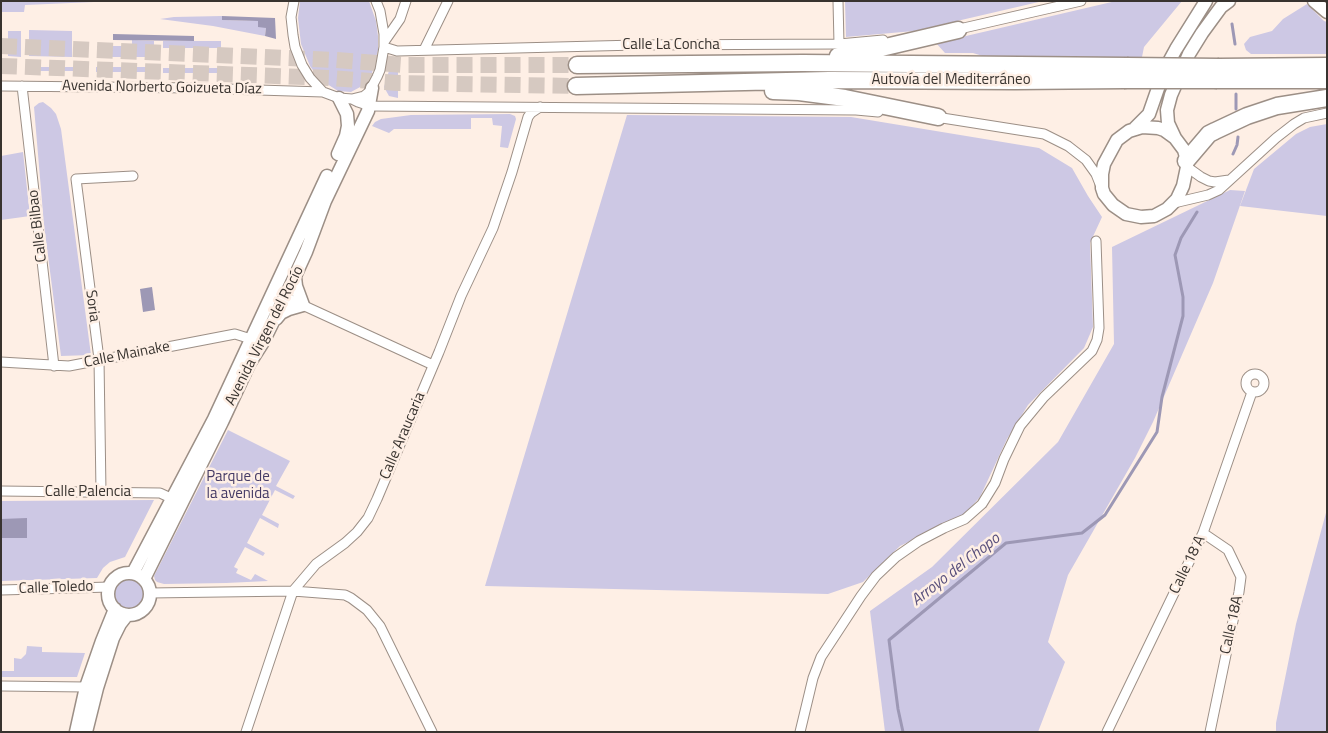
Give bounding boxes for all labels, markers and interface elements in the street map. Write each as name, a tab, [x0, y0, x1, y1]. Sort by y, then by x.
street label: Calle La Concha	[622, 36, 720, 54]
street label: Autovía del Mediterráneo	[871, 71, 1031, 89]
street label: Avenida Norberto Goizueta Díaz	[62, 77, 262, 99]
street label: Calle Bilbao	[25, 189, 51, 263]
street label: Avenida Virgen del Rocío	[222, 263, 308, 409]
street label: Soria	[81, 289, 103, 323]
street label: Calle Mainake	[83, 338, 171, 372]
street label: Calle Araucaria	[377, 390, 429, 482]
park label: Parque de la avenida	[206, 468, 270, 503]
street label: Calle Palencia	[45, 483, 131, 501]
water label: Arroyo del Chopo	[908, 529, 1004, 611]
street label: Calle 18 A	[1166, 533, 1210, 597]
street label: Calle Toledo	[18, 578, 94, 598]
street label: Calle 18A	[1217, 594, 1247, 656]

